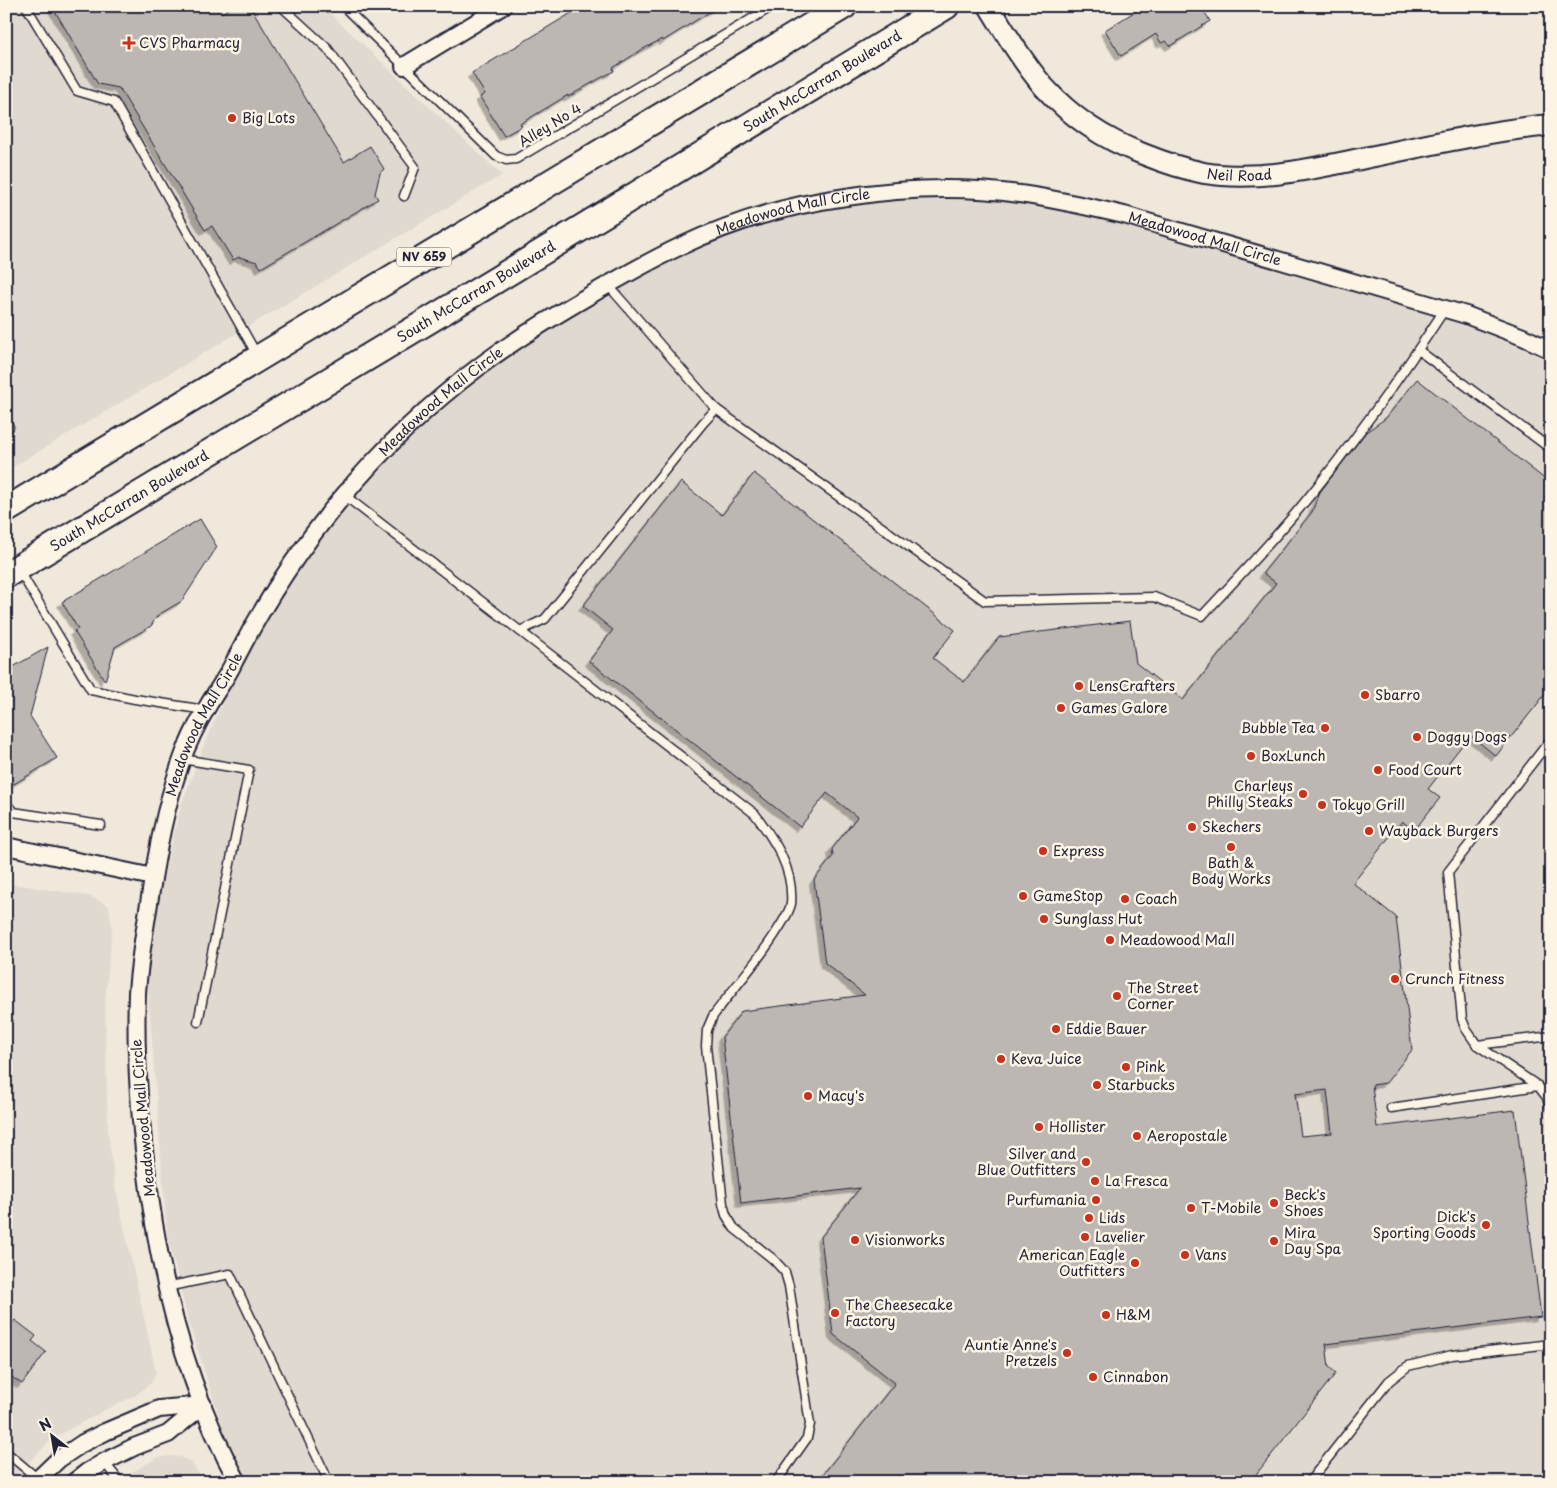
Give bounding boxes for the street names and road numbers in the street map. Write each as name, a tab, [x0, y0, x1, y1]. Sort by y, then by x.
street label: South McCarran Boulevard	[739, 24, 906, 137]
street label: Alley No 4	[514, 97, 585, 152]
street label: Neil Road	[1206, 163, 1273, 186]
street label: Meadowood Mall Circle	[713, 183, 871, 240]
street label: Meadowood Mall Circle	[1126, 206, 1284, 271]
street label: South McCarran Boulevard	[393, 235, 560, 347]
road number: NV 659	[396, 248, 452, 266]
street label: Meadowood Mall Circle	[373, 341, 507, 460]
street label: South McCarran Boulevard	[46, 444, 213, 556]
street label: Meadowood Mall Circle	[160, 648, 247, 799]
street label: Meadowood Mall Circle	[125, 1038, 160, 1198]

